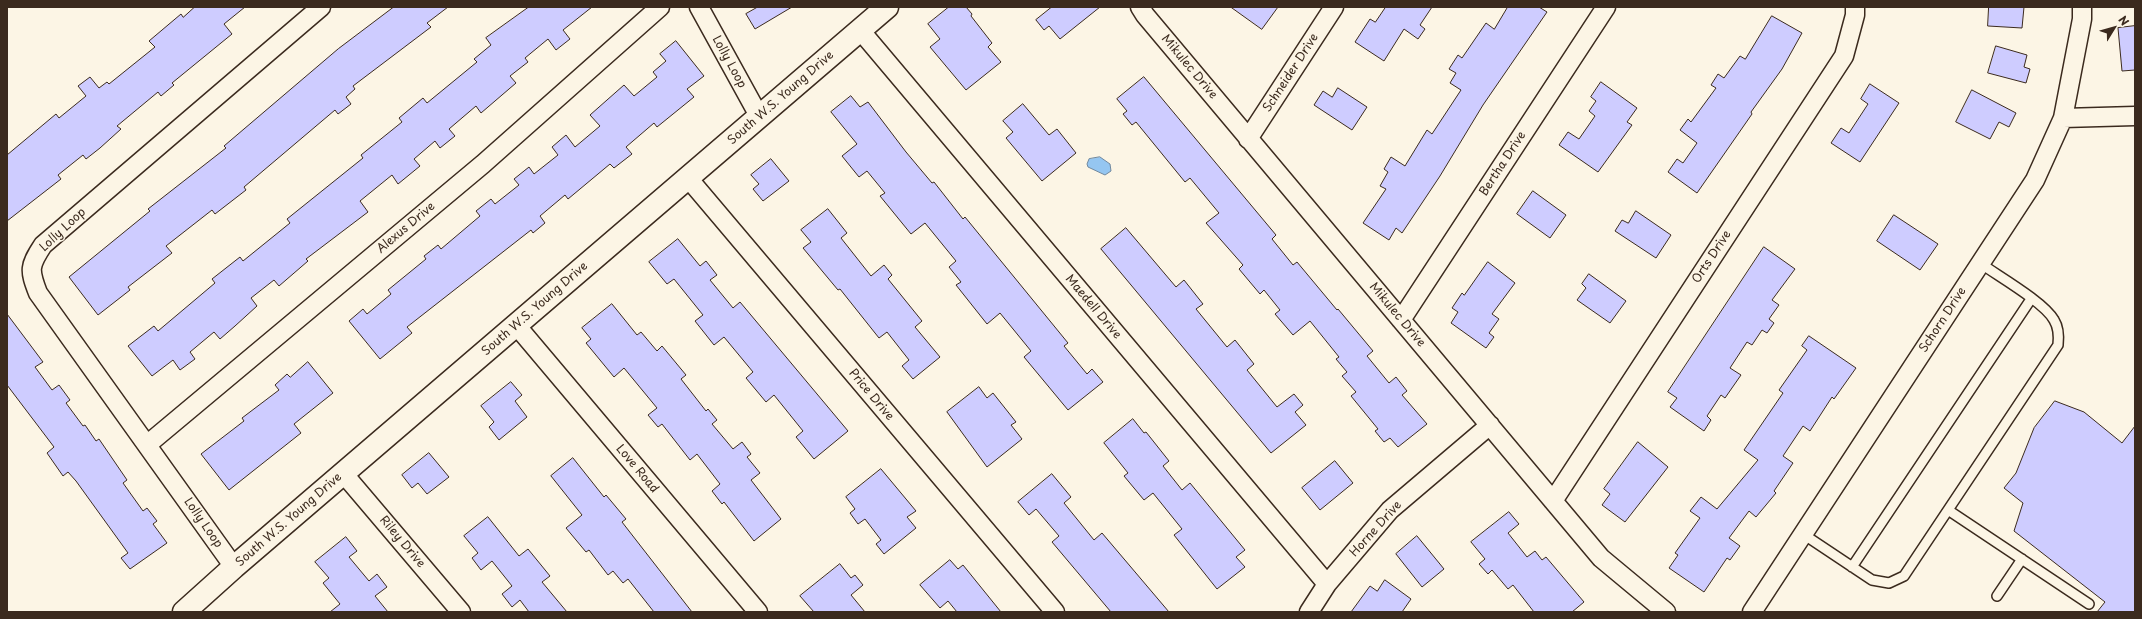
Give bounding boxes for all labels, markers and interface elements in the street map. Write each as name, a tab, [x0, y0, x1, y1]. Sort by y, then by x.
north arrow	[2094, 8, 2134, 48]
text: N	[2115, 12, 2133, 29]
street label: Schneider Drive	[1260, 31, 1322, 115]
street label: Mikulec Drive	[1158, 32, 1220, 102]
street label: Lolly Loop	[709, 33, 749, 91]
street label: South W.S. Young Drive	[725, 48, 837, 148]
street label: Bertha Drive	[1477, 129, 1529, 199]
street label: Alexus Drive	[374, 199, 438, 257]
street label: Lolly Loop	[37, 205, 89, 255]
street label: Orts Drive	[1690, 228, 1734, 286]
street label: South W.S. Young Drive	[479, 259, 591, 359]
street label: Maedell Drive	[1062, 272, 1124, 342]
street label: Mikulec Drive	[1366, 280, 1428, 350]
street label: Schorn Drive	[1917, 285, 1969, 355]
street label: Price Drive	[845, 366, 897, 424]
street label: Love Road	[613, 442, 661, 496]
street label: South W.S. Young Drive	[233, 470, 345, 570]
street label: Lolly Loop	[181, 495, 225, 551]
street label: Horne Drive	[1347, 498, 1405, 560]
street label: Riley Drive	[376, 513, 428, 571]

